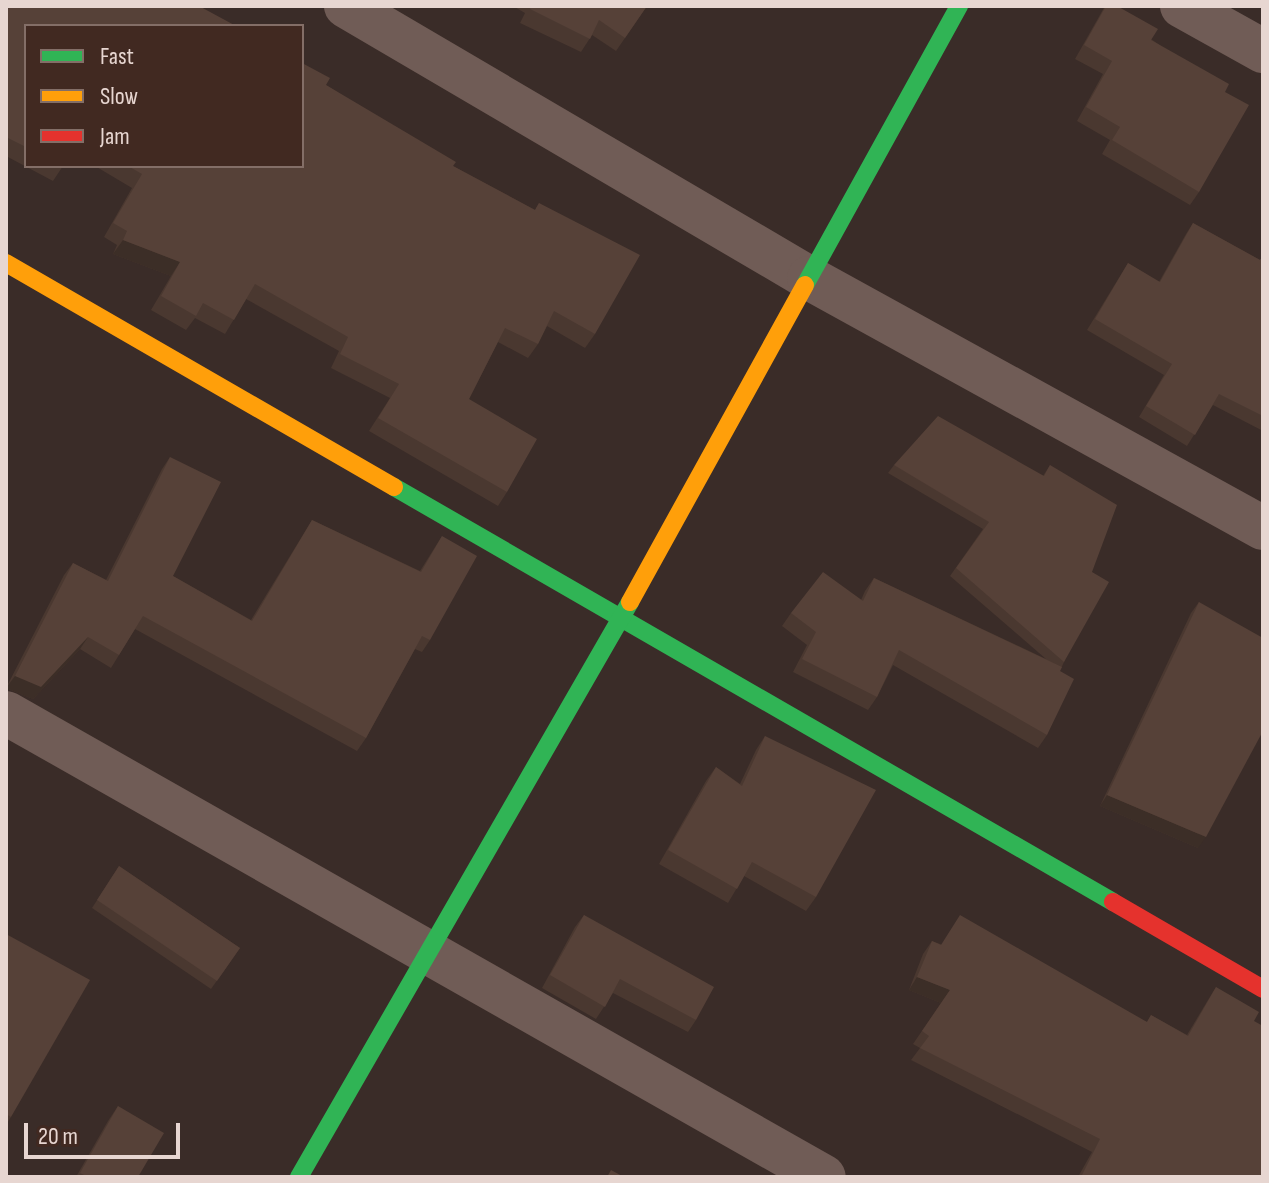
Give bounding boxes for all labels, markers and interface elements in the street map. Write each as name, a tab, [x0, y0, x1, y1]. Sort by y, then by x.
legend	[24, 24, 304, 168]
text: Fast	[100, 42, 134, 71]
text: Slow	[100, 82, 138, 111]
text: Jam	[100, 122, 130, 151]
scale bar	[28, 1107, 184, 1157]
text: 20 m	[38, 1122, 78, 1151]

